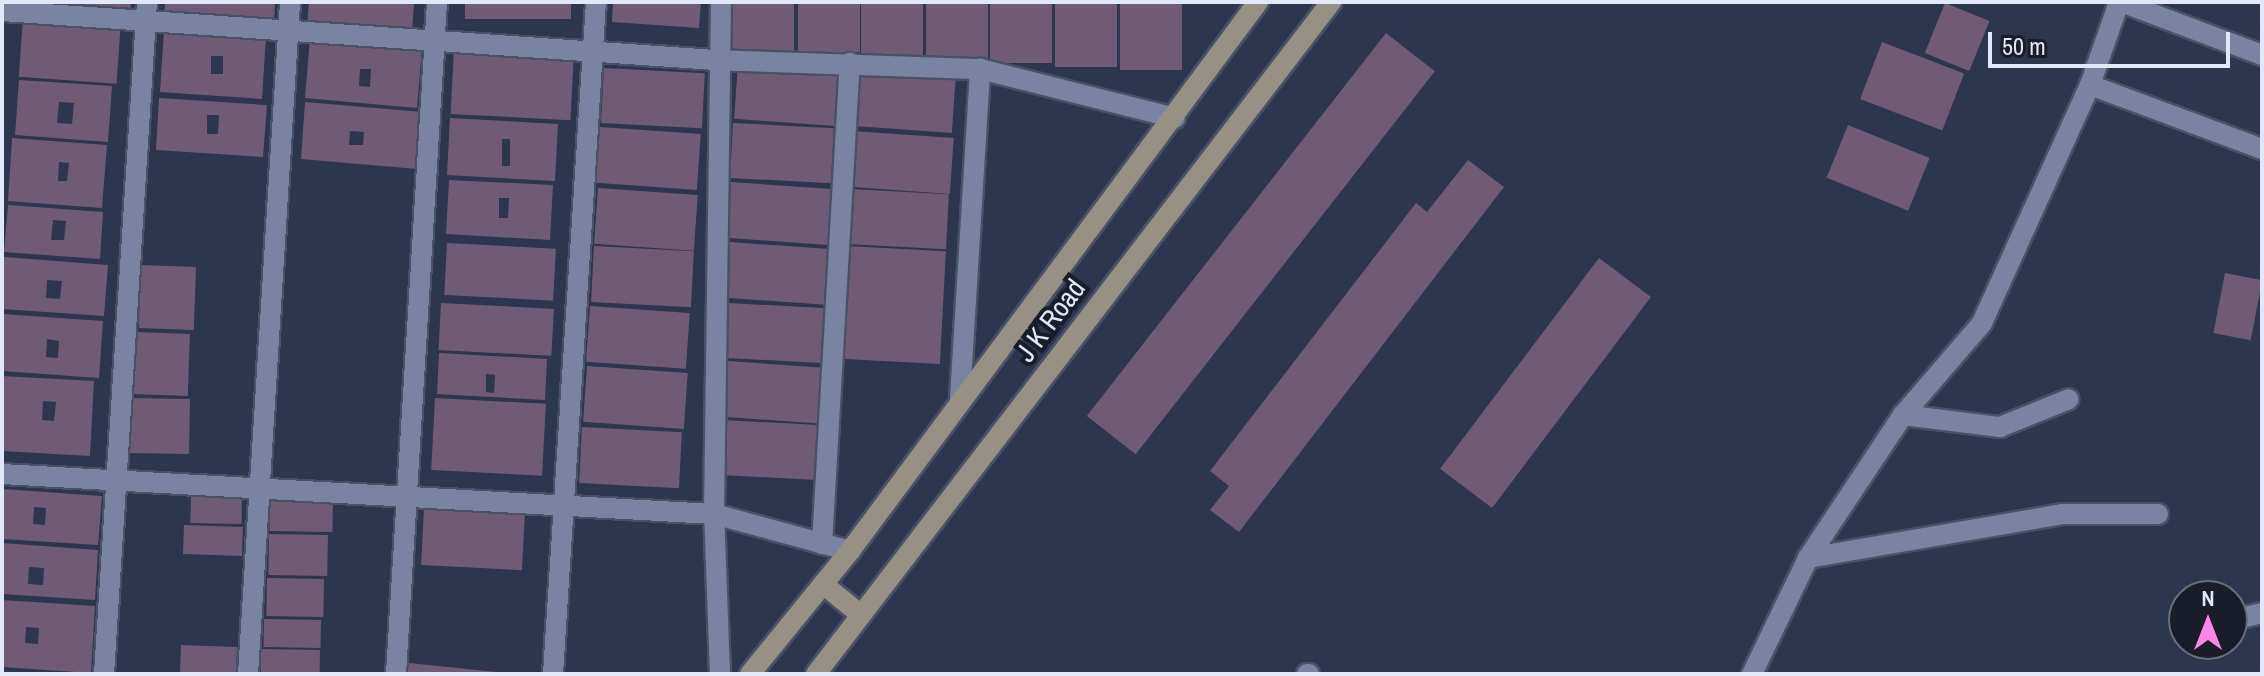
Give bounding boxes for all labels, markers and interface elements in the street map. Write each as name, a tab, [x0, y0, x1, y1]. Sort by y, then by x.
scale bar	[1992, 16, 2234, 66]
text: 50 m	[2002, 30, 2046, 62]
street label: J K Road	[1008, 272, 1092, 368]
north arrow	[2168, 580, 2248, 660]
text: N	[2201, 583, 2215, 613]

